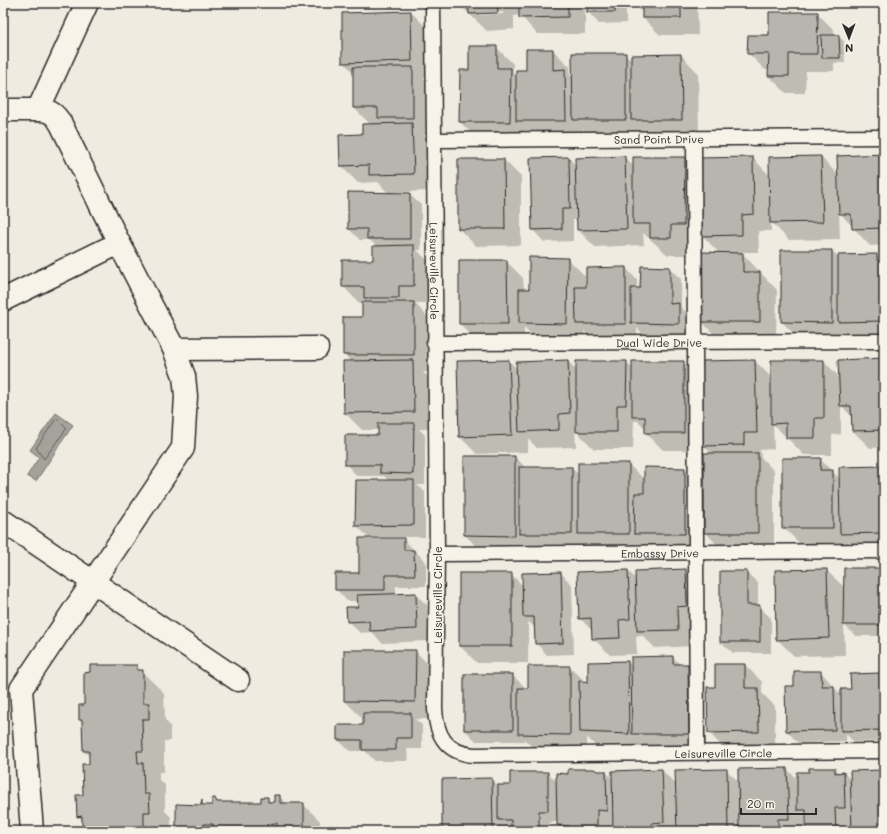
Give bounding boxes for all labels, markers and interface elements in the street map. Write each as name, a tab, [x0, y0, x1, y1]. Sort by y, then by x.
north arrow	[829, 18, 869, 58]
text: N	[845, 41, 853, 56]
street label: Sand Point Drive	[614, 131, 704, 146]
street label: Leisureville Circle	[427, 222, 443, 320]
street label: Dual Wide Drive	[616, 334, 702, 350]
street label: Embassy Drive	[621, 545, 699, 560]
street label: Leisureville Circle	[430, 546, 445, 644]
street label: Leisureville Circle	[675, 745, 773, 761]
scale bar	[741, 790, 816, 816]
text: 20 m	[747, 795, 775, 811]

